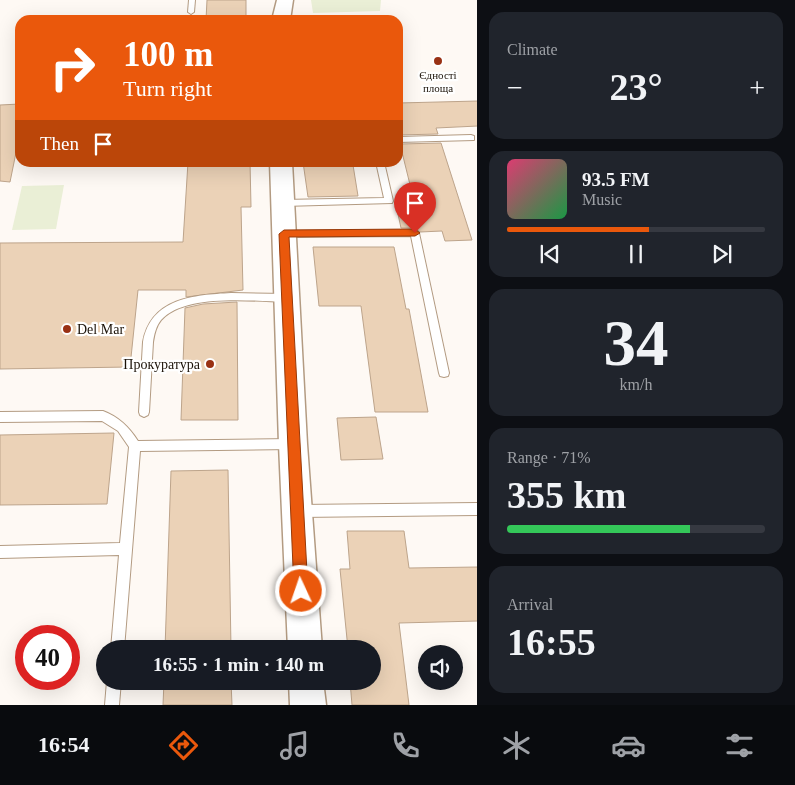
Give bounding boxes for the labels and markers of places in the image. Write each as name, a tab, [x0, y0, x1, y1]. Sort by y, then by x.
marker: Єдності площа	[432, 55, 444, 67]
place label: Єдності площа	[419, 69, 457, 94]
pin	[394, 182, 436, 233]
place label: Del Mar	[77, 322, 124, 337]
marker: Del Mar	[61, 323, 73, 335]
place label: Прокуратура	[123, 357, 201, 372]
marker: Прокуратура	[204, 358, 216, 370]

